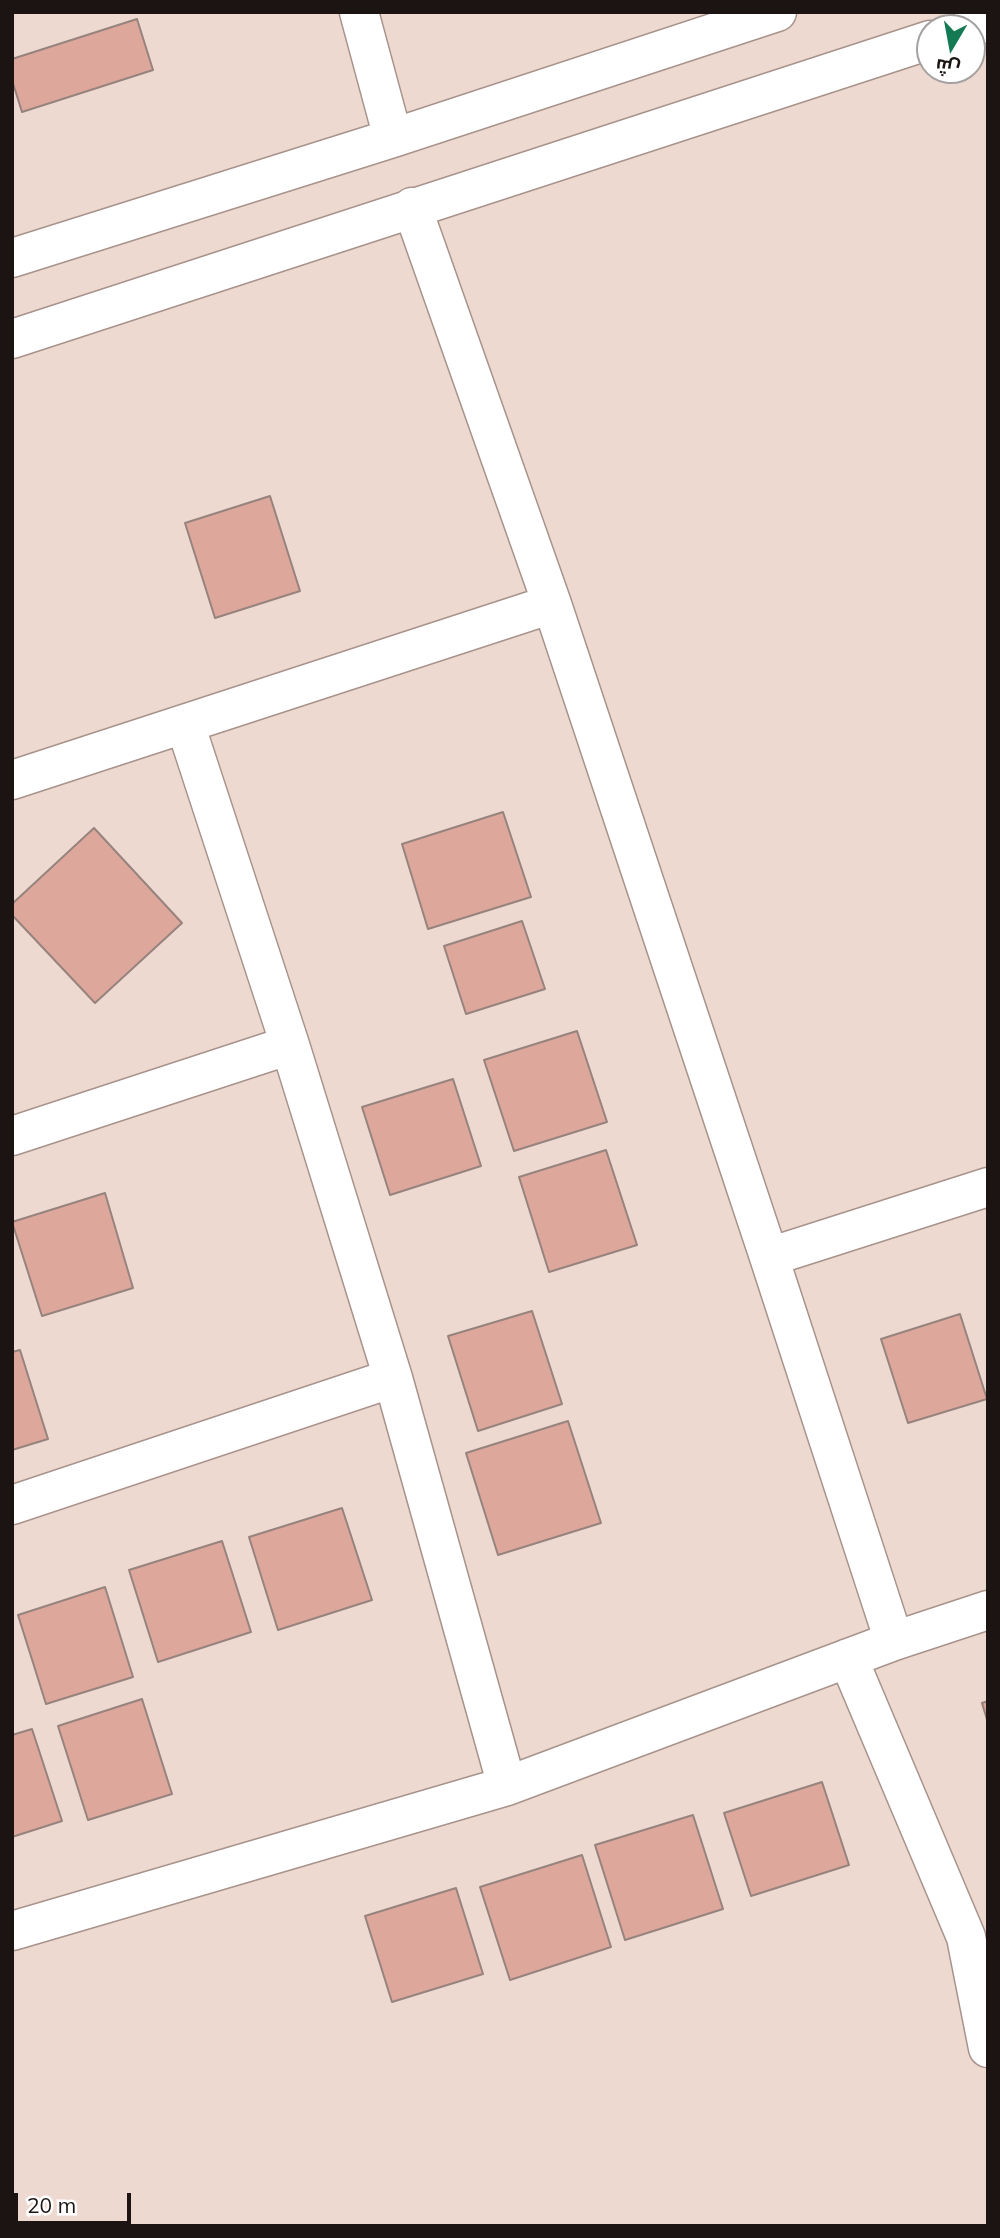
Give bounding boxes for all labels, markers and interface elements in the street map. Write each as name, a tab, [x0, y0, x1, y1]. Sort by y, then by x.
north arrow	[916, 14, 986, 84]
text: ش	[934, 54, 962, 82]
scale bar	[18, 2178, 135, 2222]
text: 20 m	[27, 2192, 76, 2218]

